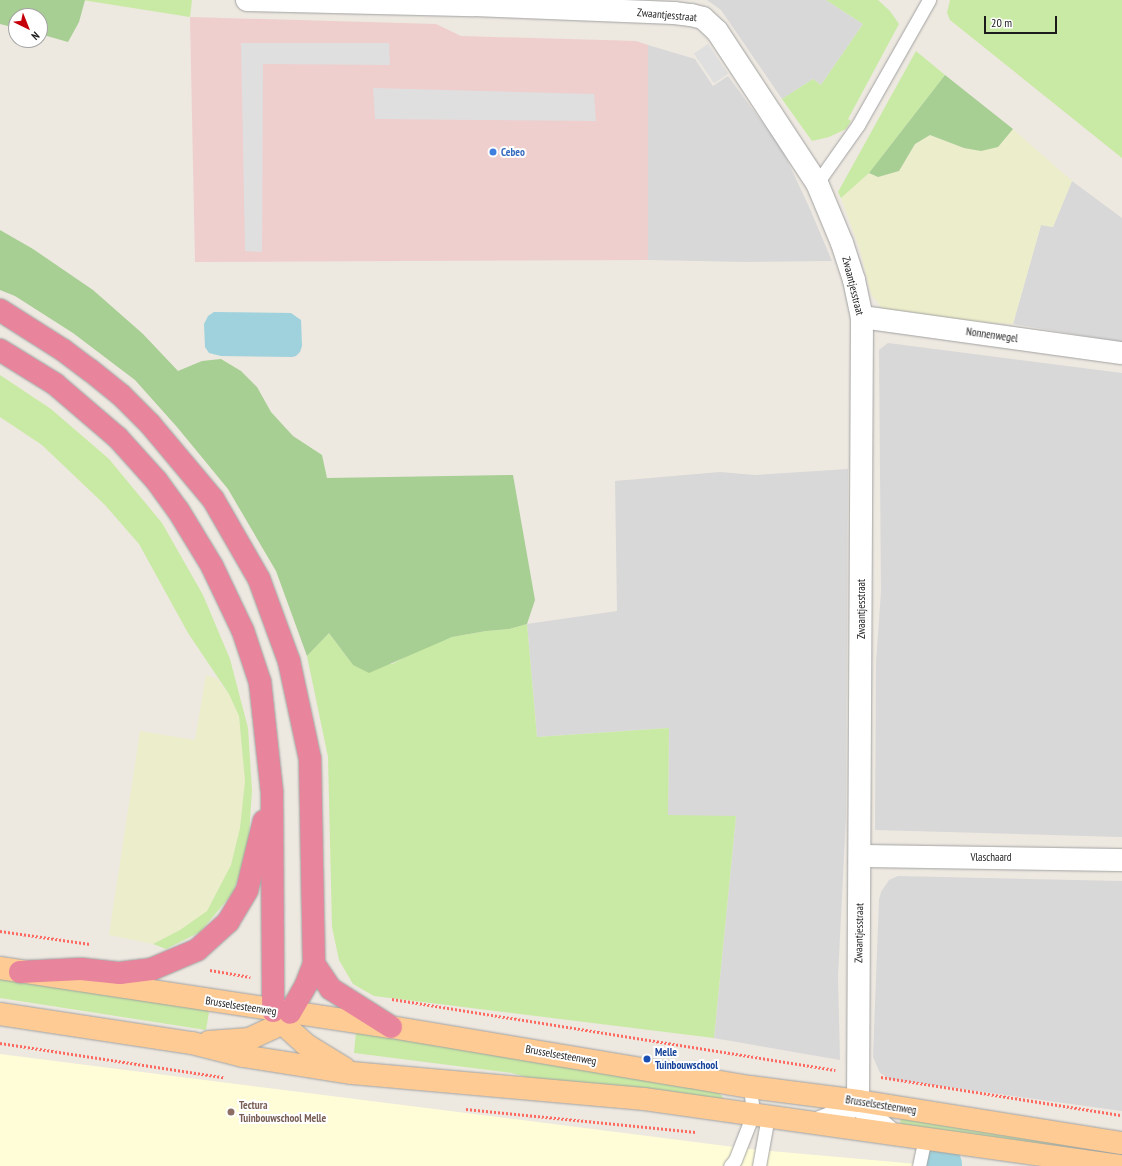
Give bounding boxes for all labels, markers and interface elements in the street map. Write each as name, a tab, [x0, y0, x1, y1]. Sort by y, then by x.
street label: Zwaantjesstraat	[637, 6, 697, 24]
north arrow	[8, 8, 48, 48]
scale bar	[986, 8, 1059, 34]
text: 20 m	[991, 15, 1012, 30]
text: N	[29, 29, 42, 43]
place label: Cebeo	[501, 145, 525, 159]
marker: Cebeo	[488, 147, 498, 157]
street label: Zwaantjesstraat	[839, 255, 867, 317]
street label: Nonnenwegel	[965, 325, 1019, 345]
street label: Zwaantjesstraat	[854, 579, 868, 639]
street label: Vlaschaard	[970, 850, 1012, 864]
street label: Zwaantjesstraat	[852, 903, 866, 963]
street label: Brusselsesteenweg	[204, 994, 278, 1018]
street label: Brusselsesteenweg	[524, 1042, 598, 1068]
place label: Melle Tuinbouwschool	[655, 1046, 718, 1072]
marker: Melle Tuinbouwschool	[642, 1054, 652, 1064]
street label: Brusselsesteenweg	[844, 1093, 918, 1117]
place label: Tectura Tuinbouwschool Melle	[239, 1099, 326, 1125]
marker: Tectura Tuinbouwschool Melle	[226, 1107, 236, 1117]

